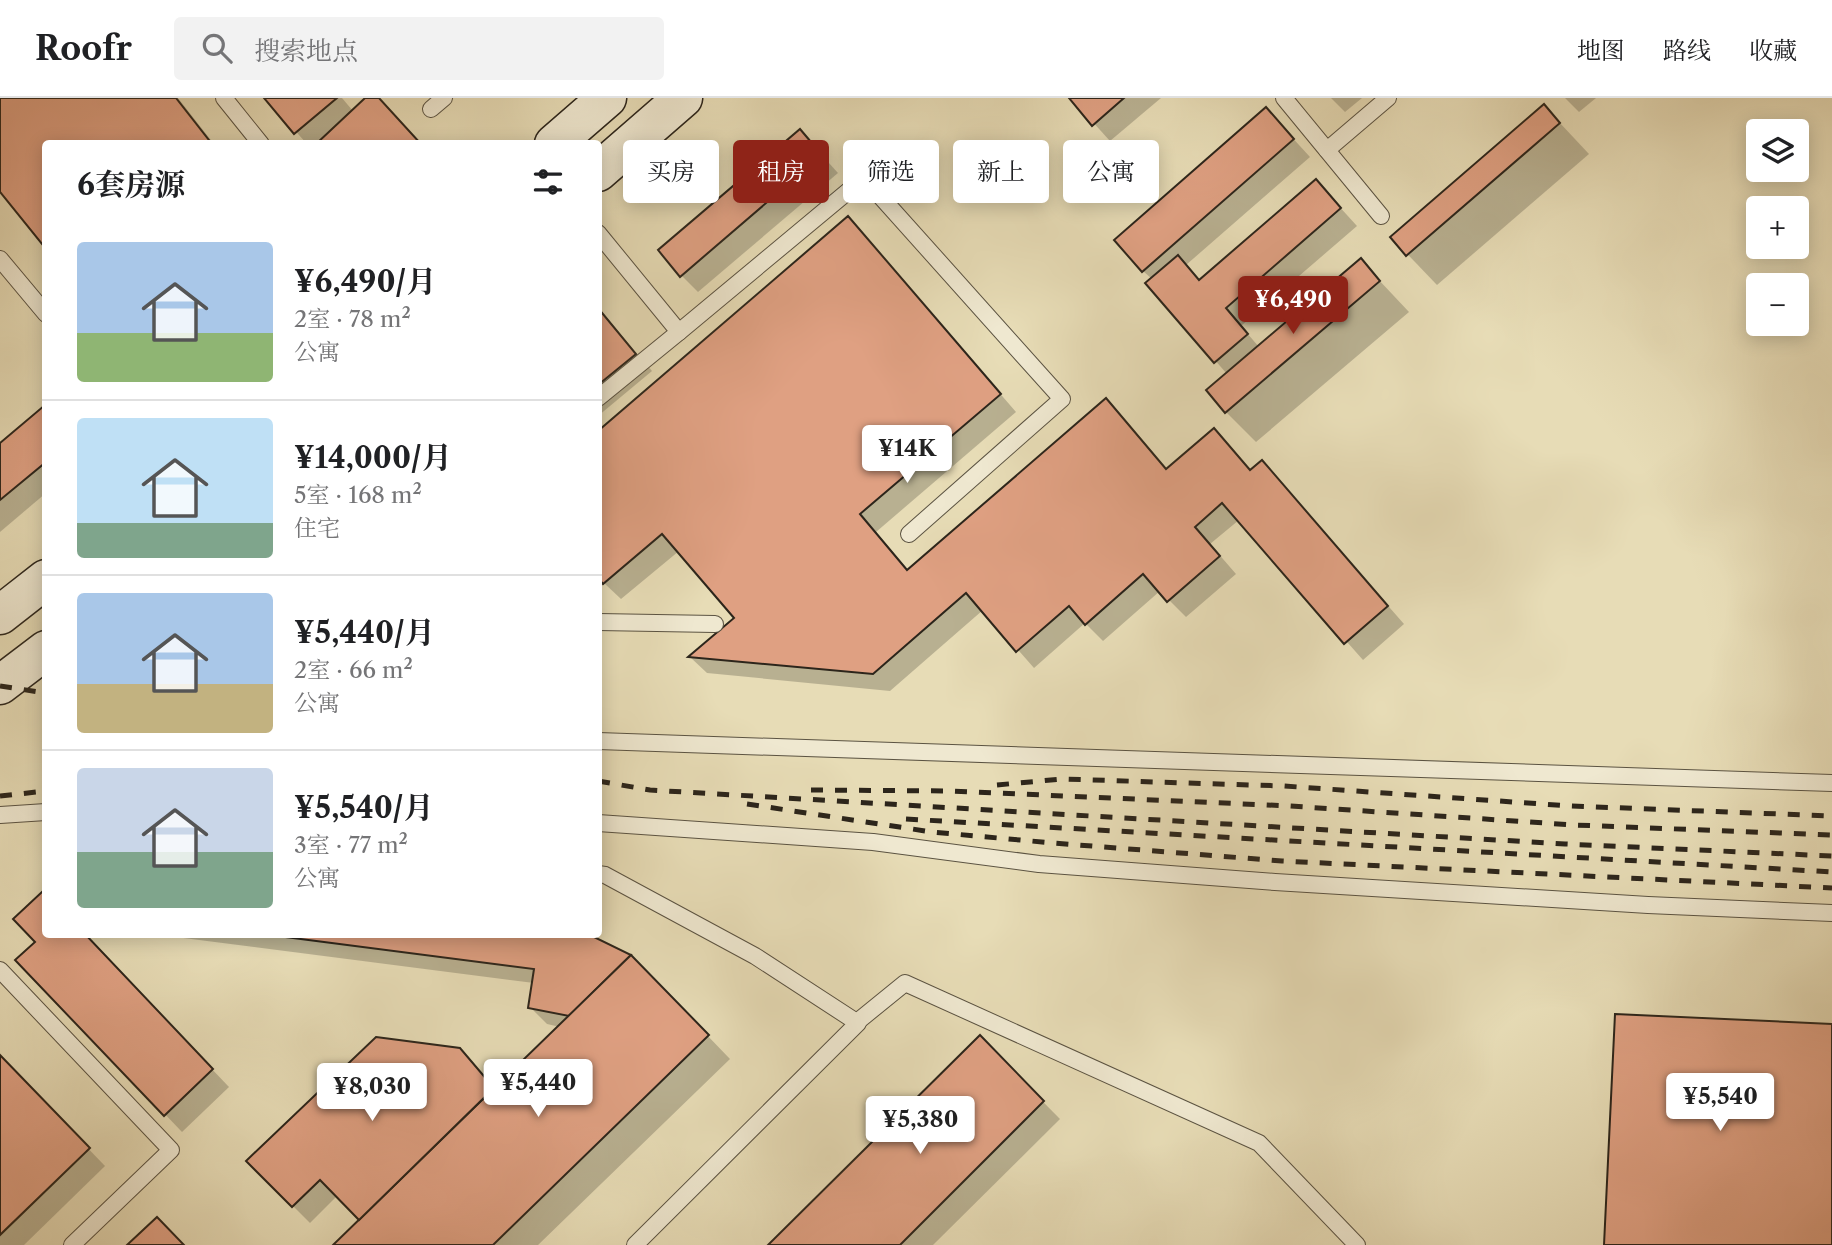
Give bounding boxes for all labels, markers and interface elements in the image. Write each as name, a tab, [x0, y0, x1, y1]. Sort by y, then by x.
search box	[174, 17, 664, 80]
text: Roofr	[35, 28, 132, 69]
icon: search	[198, 29, 236, 67]
text: 搜索地点	[254, 35, 358, 67]
text: 地图	[1577, 36, 1625, 65]
text: 路线	[1663, 36, 1711, 65]
text: 收藏	[1749, 36, 1797, 65]
map controls	[1746, 119, 1809, 336]
button: layers	[1746, 119, 1809, 182]
chip: 买房	[623, 140, 719, 203]
chip: 租房	[733, 140, 829, 203]
chip: 筛选	[843, 140, 939, 203]
chip: 新上	[953, 140, 1049, 203]
chip: 公寓	[1063, 140, 1159, 203]
icon: filters	[529, 163, 567, 201]
text: 6套房源	[77, 166, 185, 203]
button: +	[1746, 196, 1809, 259]
text: ¥6,490/月	[294, 263, 436, 300]
icon: home	[133, 270, 217, 354]
button: −	[1746, 273, 1809, 336]
pin: ¥6,490	[1236, 276, 1350, 336]
text: ¥6,490	[1254, 285, 1332, 313]
text: 2室 · 78 m²	[294, 305, 411, 333]
text: 公寓	[294, 338, 340, 366]
pin: ¥14K	[866, 426, 948, 485]
text: ¥14K	[878, 434, 936, 462]
text: ¥14,000/月	[294, 439, 452, 476]
icon: home	[133, 446, 217, 530]
text: 5室 · 168 m²	[294, 481, 422, 509]
text: 住宅	[294, 514, 340, 542]
text: ¥5,440/月	[294, 614, 435, 651]
icon: home	[133, 621, 217, 705]
text: 2室 · 66 m²	[294, 656, 413, 684]
text: 公寓	[294, 689, 340, 717]
text: ¥5,540/月	[294, 789, 434, 826]
icon: home	[133, 796, 217, 880]
text: 3室 · 77 m²	[294, 831, 408, 859]
text: 公寓	[294, 864, 340, 892]
pin: ¥5,440	[481, 1060, 595, 1119]
pin: ¥8,030	[315, 1063, 429, 1123]
text: ¥5,440	[500, 1068, 576, 1096]
text: ¥8,030	[333, 1072, 411, 1100]
pin: ¥5,540	[1663, 1074, 1777, 1133]
text: ¥5,540	[1682, 1082, 1758, 1110]
pin: ¥5,380	[863, 1096, 977, 1156]
text: ¥5,380	[882, 1105, 958, 1133]

